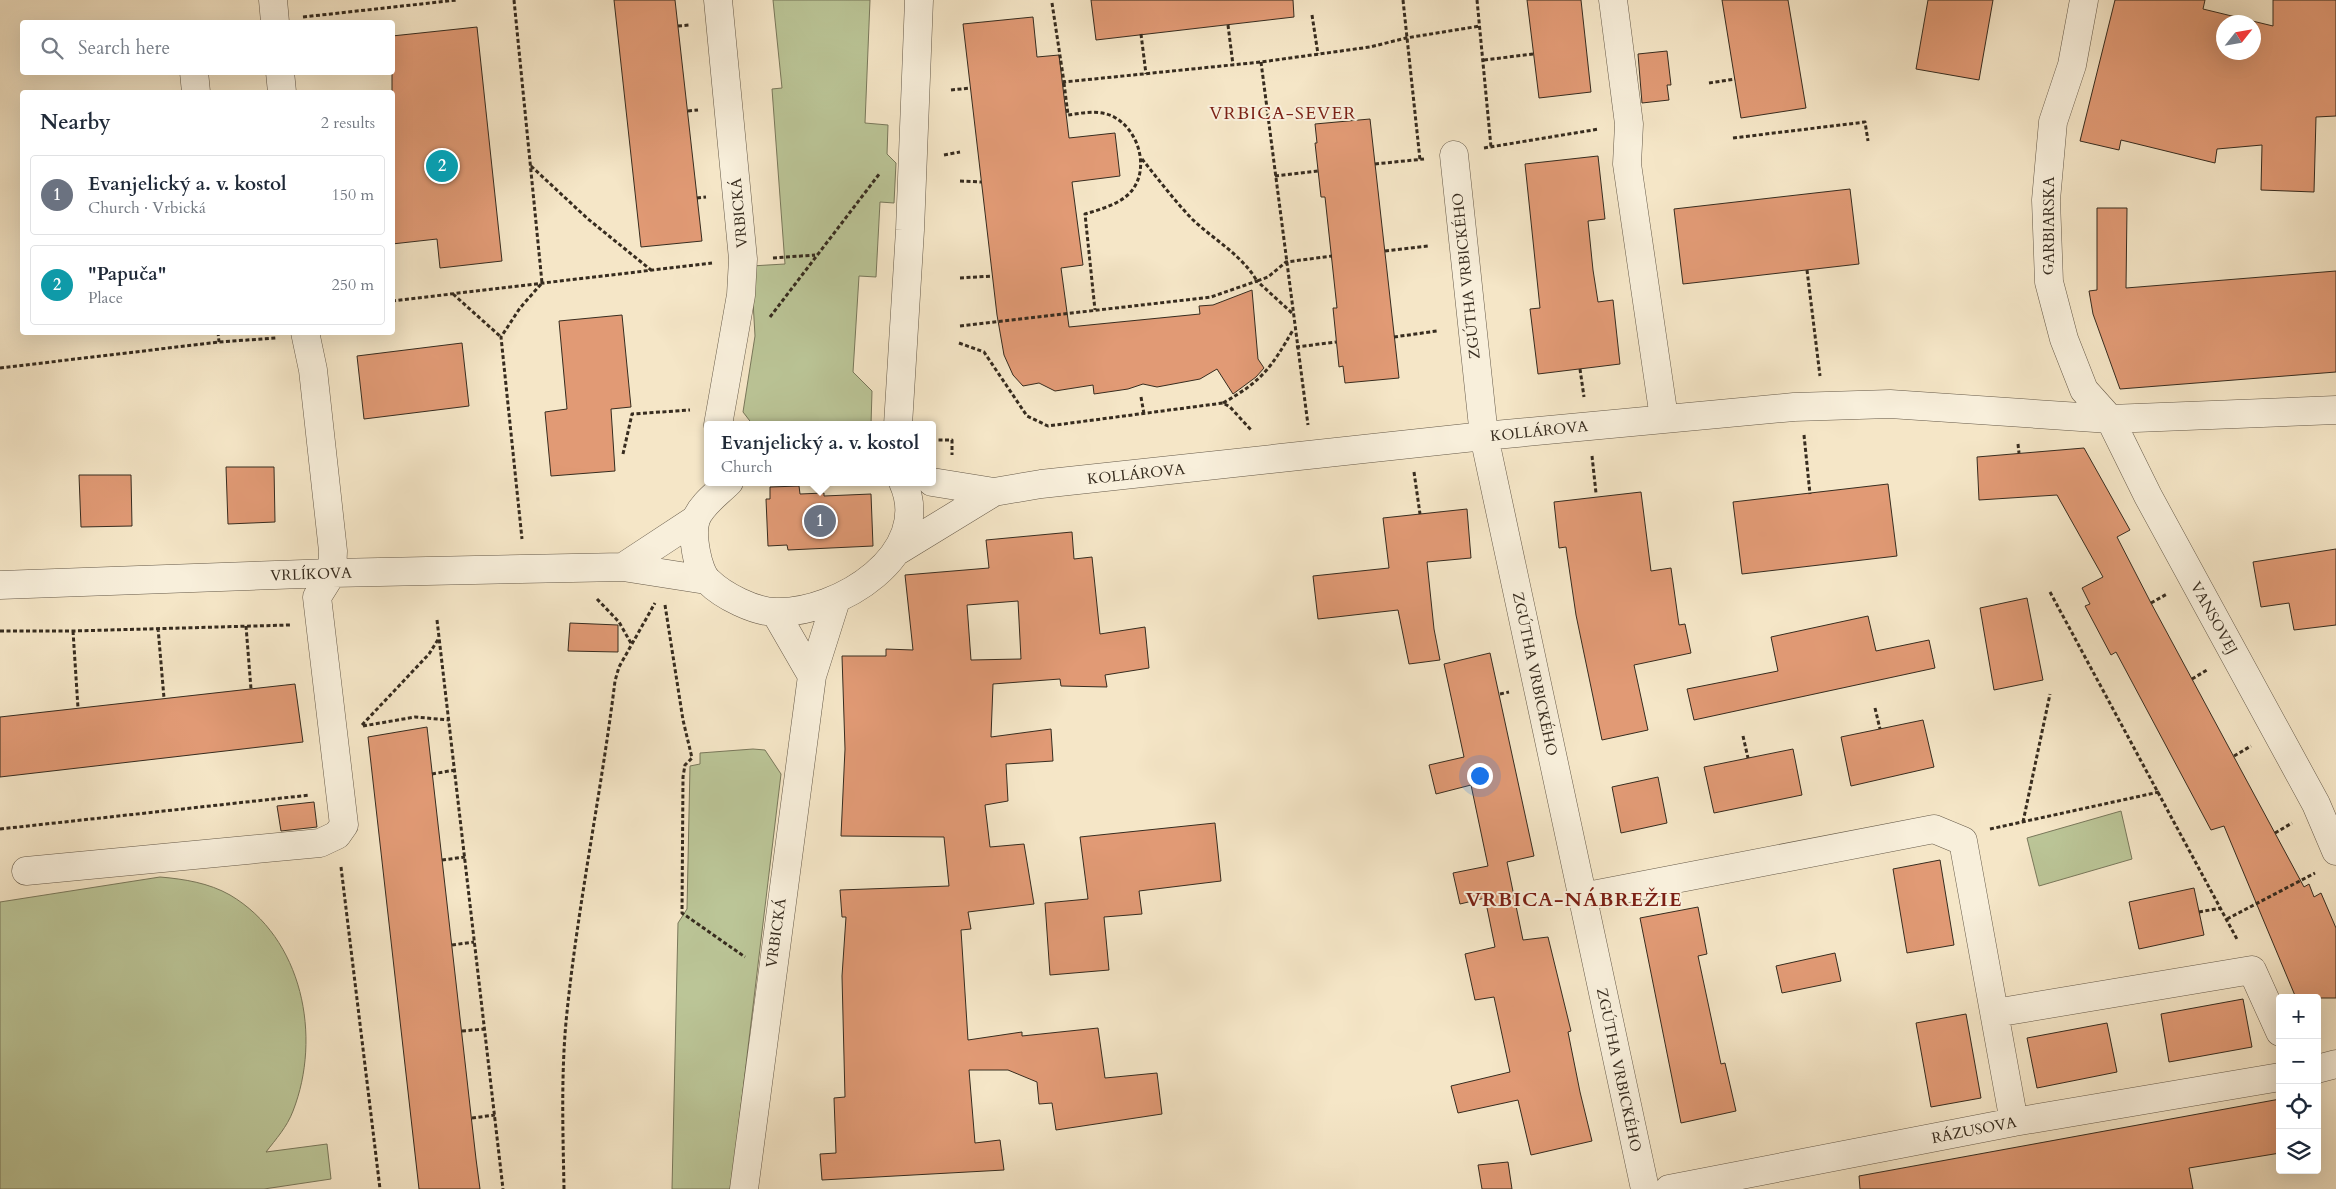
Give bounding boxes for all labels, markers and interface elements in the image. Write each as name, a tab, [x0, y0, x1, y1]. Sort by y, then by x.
north arrow	[2216, 15, 2261, 60]
search box	[20, 20, 395, 75]
icon: search	[38, 34, 66, 62]
text: Search here	[78, 35, 170, 61]
district label: VRBICA-SEVER	[1209, 101, 1357, 126]
text: Nearby	[40, 108, 111, 137]
text: 2 results	[321, 112, 375, 134]
pin: 2	[426, 147, 458, 185]
text: Evanjelický a. v. kostol	[88, 171, 287, 197]
street label: GARBIARSKA	[2039, 176, 2059, 275]
street label: VRBICKÁ	[726, 177, 752, 249]
text: 1	[53, 184, 61, 206]
text: 150 m	[332, 184, 374, 206]
street label: ZGÚTHA VRBICKÉHO	[1447, 192, 1485, 360]
text: Church · Vrbická	[88, 197, 206, 219]
text: "Papuča"	[88, 261, 166, 287]
text: 2	[53, 274, 61, 296]
text: 250 m	[332, 274, 374, 296]
text: Place	[88, 287, 123, 309]
street label: KOLLÁROVA	[1489, 416, 1589, 446]
popup	[704, 421, 936, 486]
text: Evanjelický a. v. kostol	[721, 430, 919, 456]
text: Church	[721, 456, 772, 478]
street label: KOLLÁROVA	[1086, 459, 1186, 489]
pin: 1	[804, 502, 836, 540]
street label: VRLÍKOVA	[270, 563, 352, 585]
street label: VANSOVEJ	[2186, 578, 2242, 658]
street label: ZGÚTHA VRBICKÉHO	[1508, 590, 1562, 758]
your location	[1467, 763, 1493, 789]
district label: VRBICA-NÁBREŽIE	[1466, 886, 1682, 913]
street label: VRBICKÁ	[761, 897, 791, 969]
street label: ZGÚTHA VRBICKÉHO	[1592, 986, 1646, 1154]
map controls	[2276, 994, 2321, 1174]
button: +	[2276, 994, 2321, 1039]
button: −	[2276, 1039, 2321, 1084]
button: locate	[2276, 1084, 2321, 1129]
street label: RÁZUSOVA	[1930, 1112, 2019, 1148]
button: layers	[2276, 1129, 2321, 1174]

